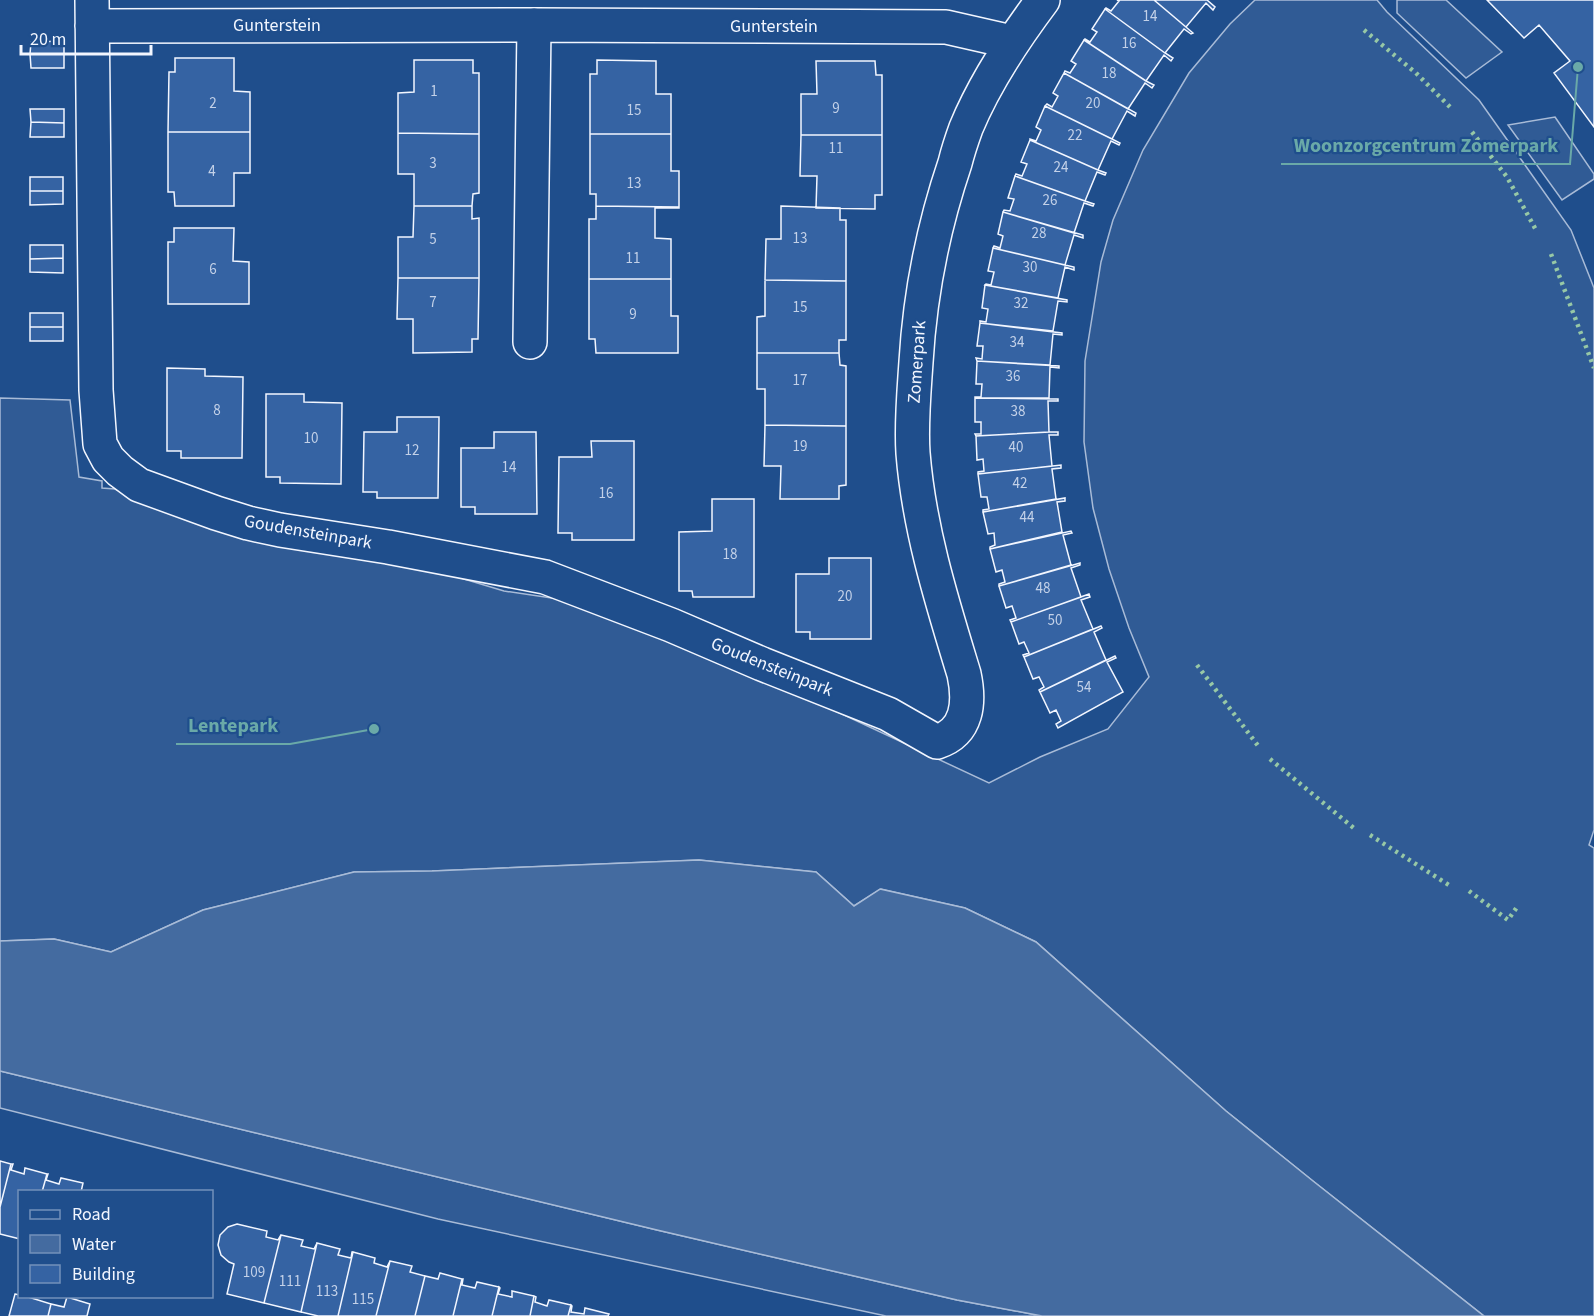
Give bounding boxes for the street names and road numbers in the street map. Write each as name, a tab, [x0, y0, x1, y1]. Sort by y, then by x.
street label: Gunterstein	[233, 13, 321, 38]
street label: Gunterstein	[730, 14, 818, 39]
street label: Zomerpark	[902, 320, 932, 404]
street label: Goudensteinpark	[242, 508, 374, 556]
street label: Goudensteinpark	[707, 631, 837, 703]

